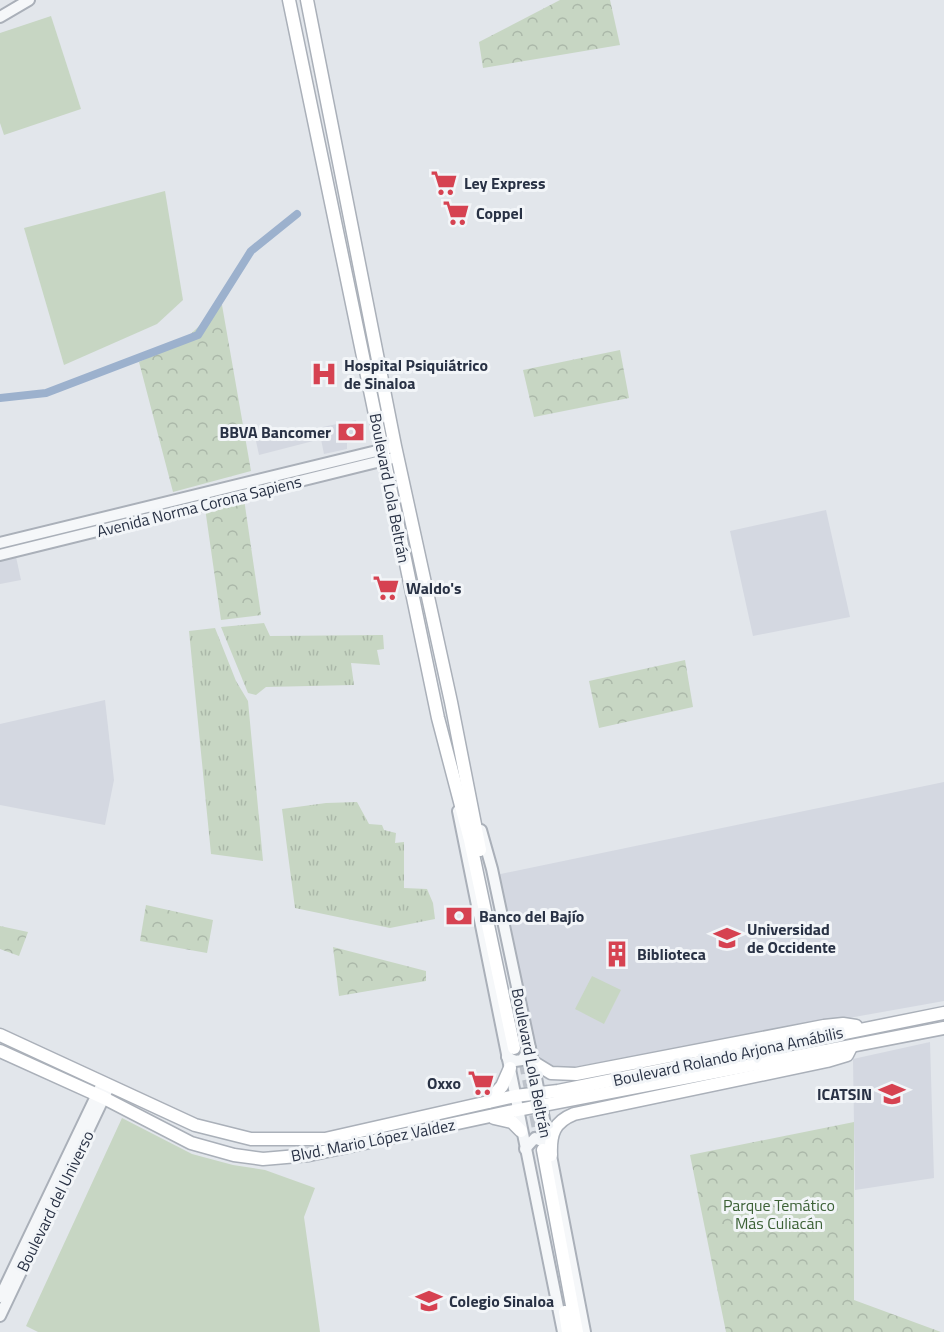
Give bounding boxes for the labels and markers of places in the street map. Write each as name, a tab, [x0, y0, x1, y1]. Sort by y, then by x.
supermarket icon: Ley Express	[429, 168, 459, 198]
place label: Ley Express	[464, 171, 545, 195]
supermarket icon: Coppel	[441, 198, 471, 228]
place label: Coppel	[476, 201, 523, 225]
place label: Hospital Psiquiátrico de Sinaloa	[344, 353, 488, 395]
hospital icon: Hospital Psiquiátrico de Sinaloa	[309, 359, 339, 389]
bank icon: BBVA Bancomer	[336, 417, 366, 447]
place label: BBVA Bancomer	[219, 420, 331, 444]
supermarket icon: Waldo's	[371, 573, 401, 603]
place label: Waldo's	[406, 576, 462, 600]
bank icon: Banco del Bajío	[444, 901, 474, 931]
place label: Banco del Bajío	[479, 904, 584, 928]
place label: Universidad de Occidente	[747, 917, 836, 959]
school or university icon: Universidad de Occidente	[712, 923, 742, 953]
building icon: Biblioteca	[602, 939, 632, 969]
place label: Biblioteca	[637, 942, 706, 966]
supermarket icon: Oxxo	[466, 1068, 496, 1098]
place label: Oxxo	[427, 1071, 461, 1095]
school or university icon: ICATSIN	[877, 1079, 907, 1109]
place label: ICATSIN	[817, 1082, 872, 1106]
school or university icon: Colegio Sinaloa	[414, 1286, 444, 1316]
place label: Colegio Sinaloa	[449, 1289, 554, 1313]

